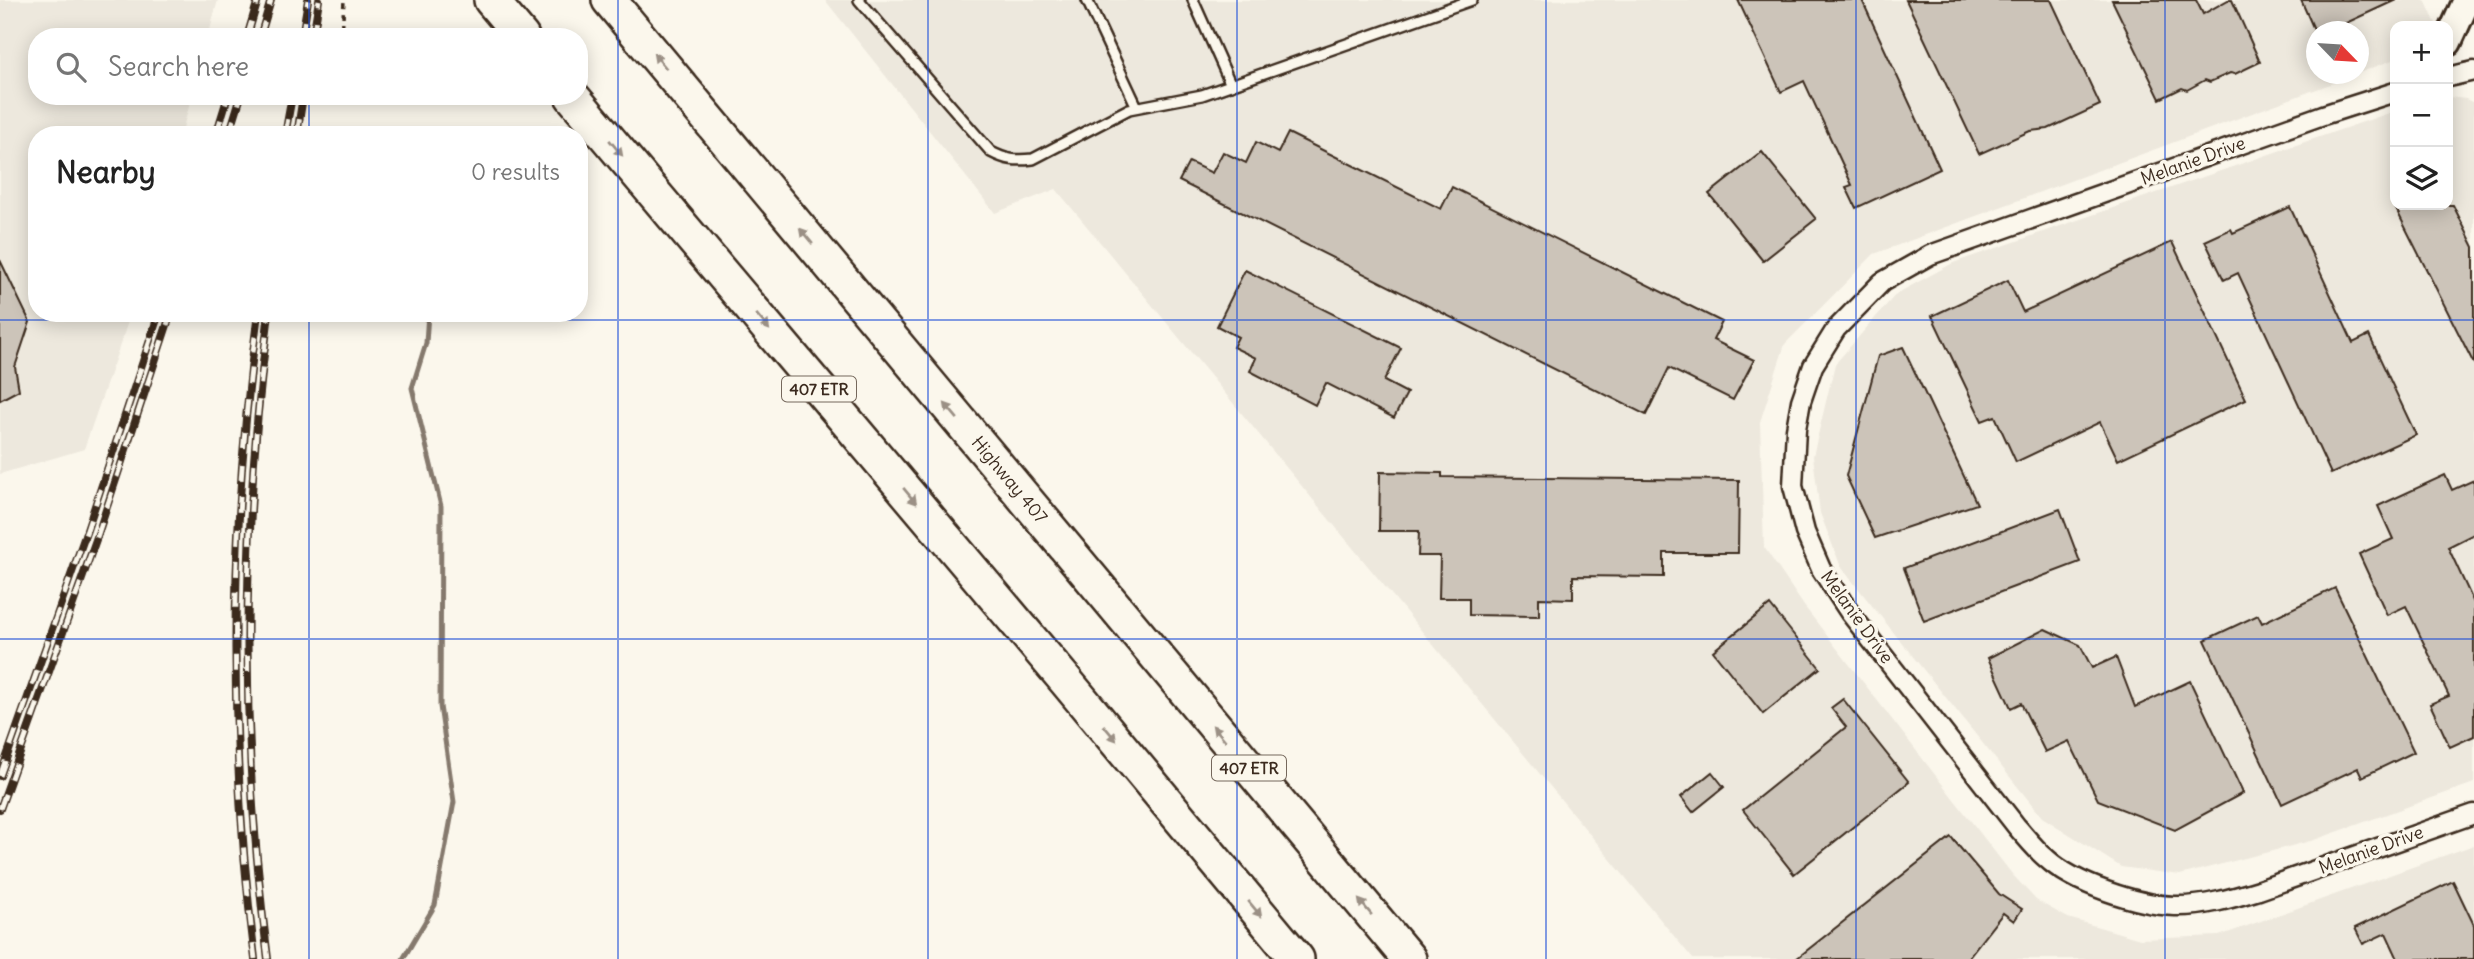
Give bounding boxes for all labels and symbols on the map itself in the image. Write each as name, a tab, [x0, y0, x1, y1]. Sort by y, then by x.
north arrow	[2306, 21, 2369, 84]
one-way arrow	[653, 53, 668, 71]
street label: Melanie Drive	[2137, 131, 2248, 190]
one-way arrow	[609, 139, 624, 157]
one-way arrow	[799, 228, 814, 245]
one-way arrow	[755, 314, 770, 331]
road number: 407 ETR	[782, 376, 856, 402]
one-way arrow	[944, 403, 959, 421]
street label: Highway 407	[967, 431, 1053, 528]
one-way arrow	[902, 487, 918, 505]
street label: Melanie Drive	[1816, 566, 1899, 668]
one-way arrow	[1212, 724, 1227, 741]
one-way arrow	[1102, 725, 1117, 742]
road number: 407 ETR	[1212, 755, 1286, 780]
street label: Melanie Drive	[2315, 820, 2426, 879]
one-way arrow	[1358, 898, 1373, 915]
one-way arrow	[1247, 900, 1262, 917]

